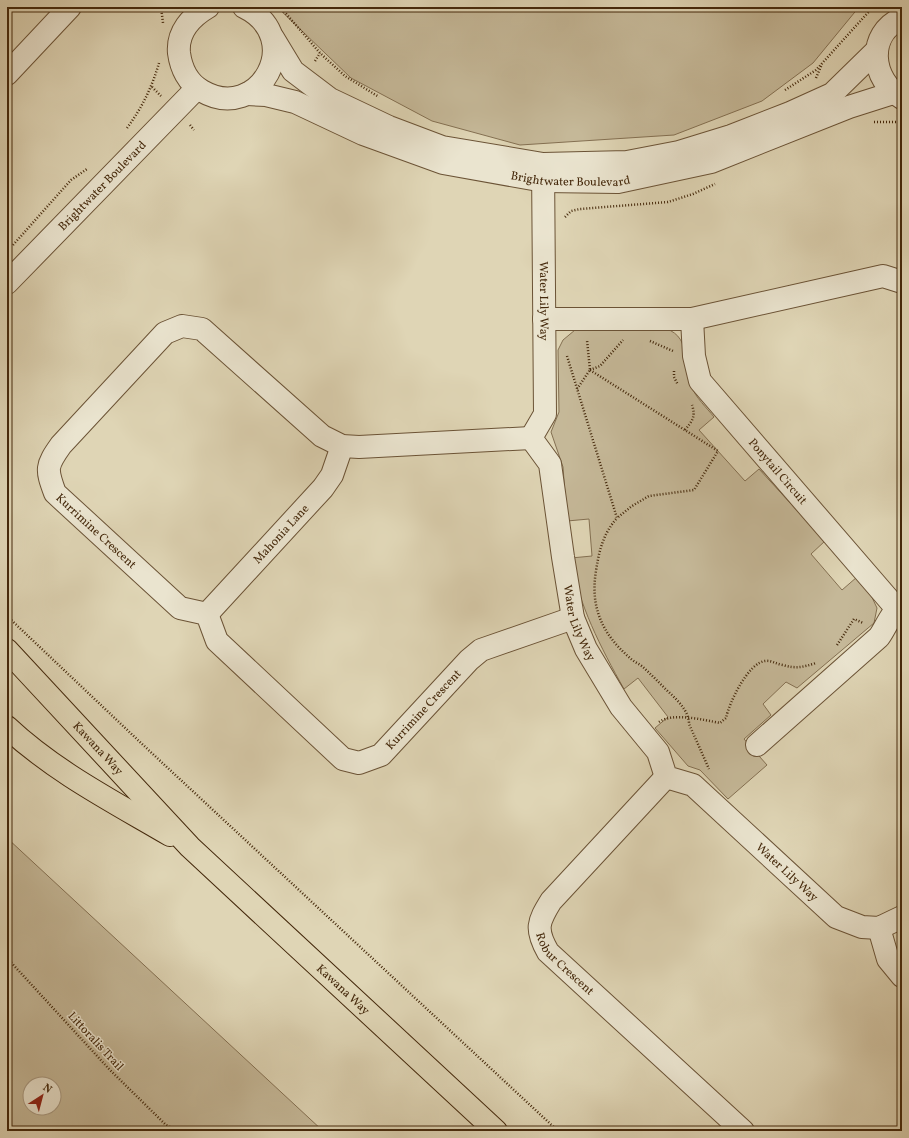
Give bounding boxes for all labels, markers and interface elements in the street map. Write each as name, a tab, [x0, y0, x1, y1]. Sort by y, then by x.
street label: Brightwater Boulevard	[55, 138, 150, 235]
street label: Brightwater Boulevard	[509, 168, 632, 191]
street label: Water Lily Way	[535, 261, 551, 341]
street label: Ponytail Circuit	[744, 435, 810, 508]
street label: Kurrimine Crescent	[52, 490, 139, 573]
street label: Mahonia Lane	[250, 501, 313, 568]
street label: Water Lily Way	[559, 584, 599, 665]
street label: Kurrimine Crescent	[383, 666, 465, 754]
street label: Kawana Way	[69, 719, 127, 779]
street label: Water Lily Way	[752, 840, 822, 906]
street label: Robur Crescent	[531, 931, 597, 999]
street label: Kawana Way	[312, 961, 373, 1019]
street label: Littoralis Trail	[64, 1009, 127, 1075]
north arrow	[22, 1076, 62, 1116]
text: N	[39, 1081, 55, 1098]

